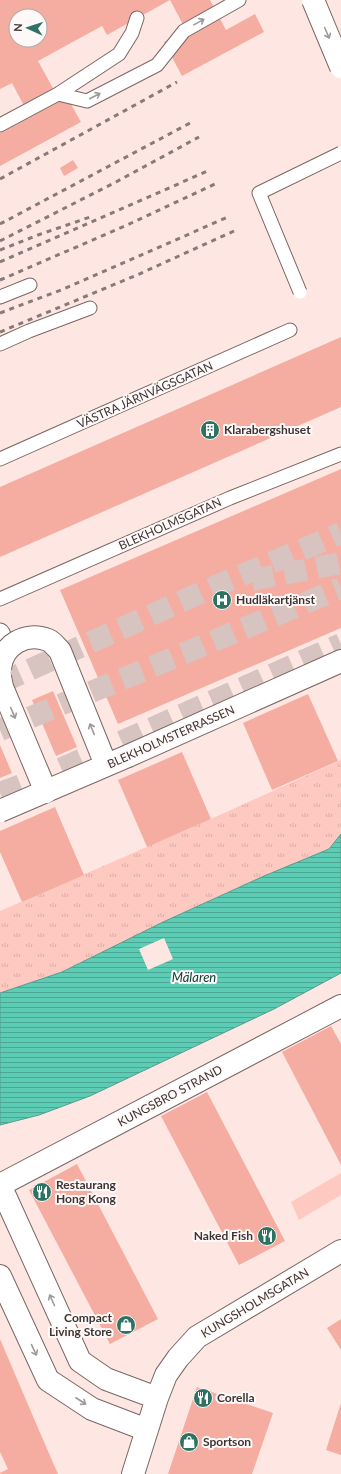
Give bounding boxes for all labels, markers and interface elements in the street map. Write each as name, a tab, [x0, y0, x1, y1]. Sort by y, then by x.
north arrow	[8, 8, 48, 48]
one-way arrow	[193, 18, 205, 26]
text: N	[11, 23, 24, 32]
one-way arrow	[324, 27, 331, 39]
one-way arrow	[89, 92, 101, 100]
street label: VÄSTRA JÄRNVÄGSGATAN	[75, 358, 215, 431]
building icon: Klarabergshuset	[199, 419, 221, 441]
place label: Klarabergshuset	[224, 422, 311, 437]
street label: BLEKHOLMSGATAN	[116, 494, 223, 553]
hospital icon: Hudläkartjänst	[211, 589, 233, 611]
place label: Hudläkartjänst	[236, 592, 315, 607]
street label: BLEKHOLMSTERRASSEN	[105, 702, 237, 771]
one-way arrow	[10, 707, 17, 719]
one-way arrow	[87, 724, 95, 736]
water label: Mälaren	[172, 969, 216, 985]
street label: KUNGSBRO STRAND	[115, 1062, 225, 1130]
place label: Restaurang Hong Kong	[56, 1177, 117, 1206]
restaurant icon: Restaurang Hong Kong	[31, 1181, 53, 1203]
restaurant icon: Naked Fish	[256, 1225, 278, 1247]
place label: Naked Fish	[194, 1228, 253, 1243]
street label: KUNGSHOLMSGATAN	[198, 1264, 311, 1341]
one-way arrow	[48, 1294, 55, 1306]
place label: Compact Living Store	[49, 1310, 113, 1339]
shop icon: Compact Living Store	[115, 1314, 137, 1336]
one-way arrow	[31, 1343, 38, 1355]
restaurant icon: Corella	[192, 1387, 214, 1409]
place label: Corella	[217, 1390, 254, 1405]
one-way arrow	[75, 1397, 86, 1405]
shop icon: Sportson	[178, 1431, 200, 1453]
place label: Sportson	[203, 1434, 251, 1449]

